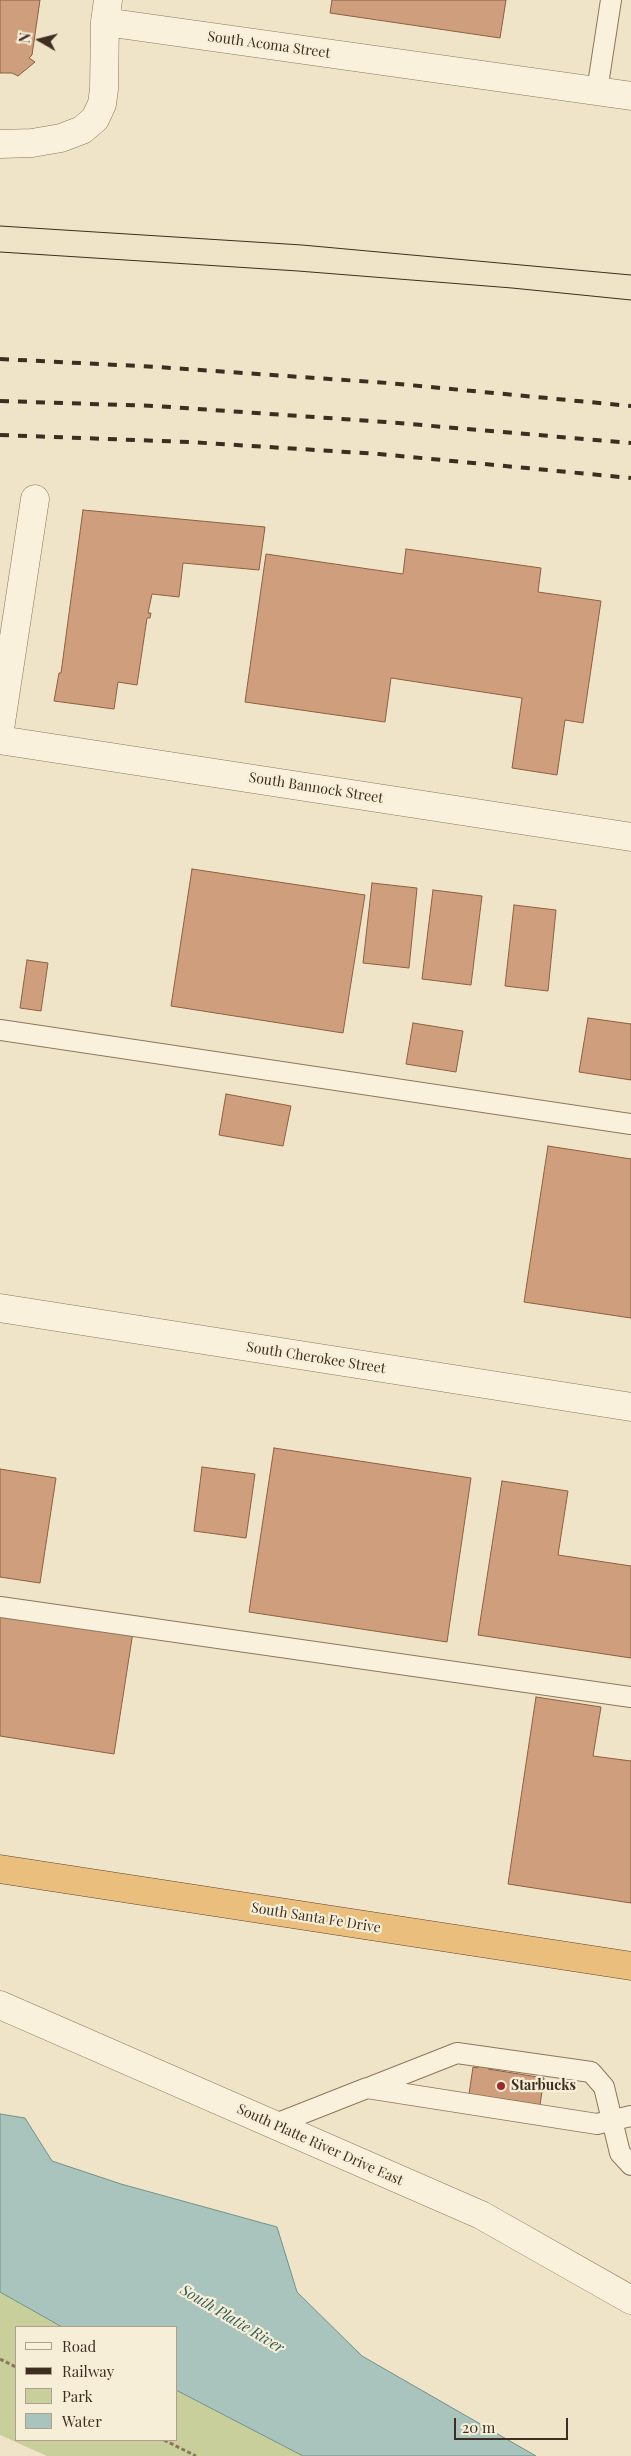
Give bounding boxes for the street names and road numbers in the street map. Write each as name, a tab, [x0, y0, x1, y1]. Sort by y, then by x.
street label: South Acoma Street	[207, 28, 331, 62]
street label: South Bannock Street	[248, 769, 384, 807]
street label: South Cherokee Street	[245, 1339, 387, 1377]
street label: South Santa Fe Drive	[250, 1899, 382, 1937]
street label: South Platte River Drive East	[234, 2101, 406, 2189]

